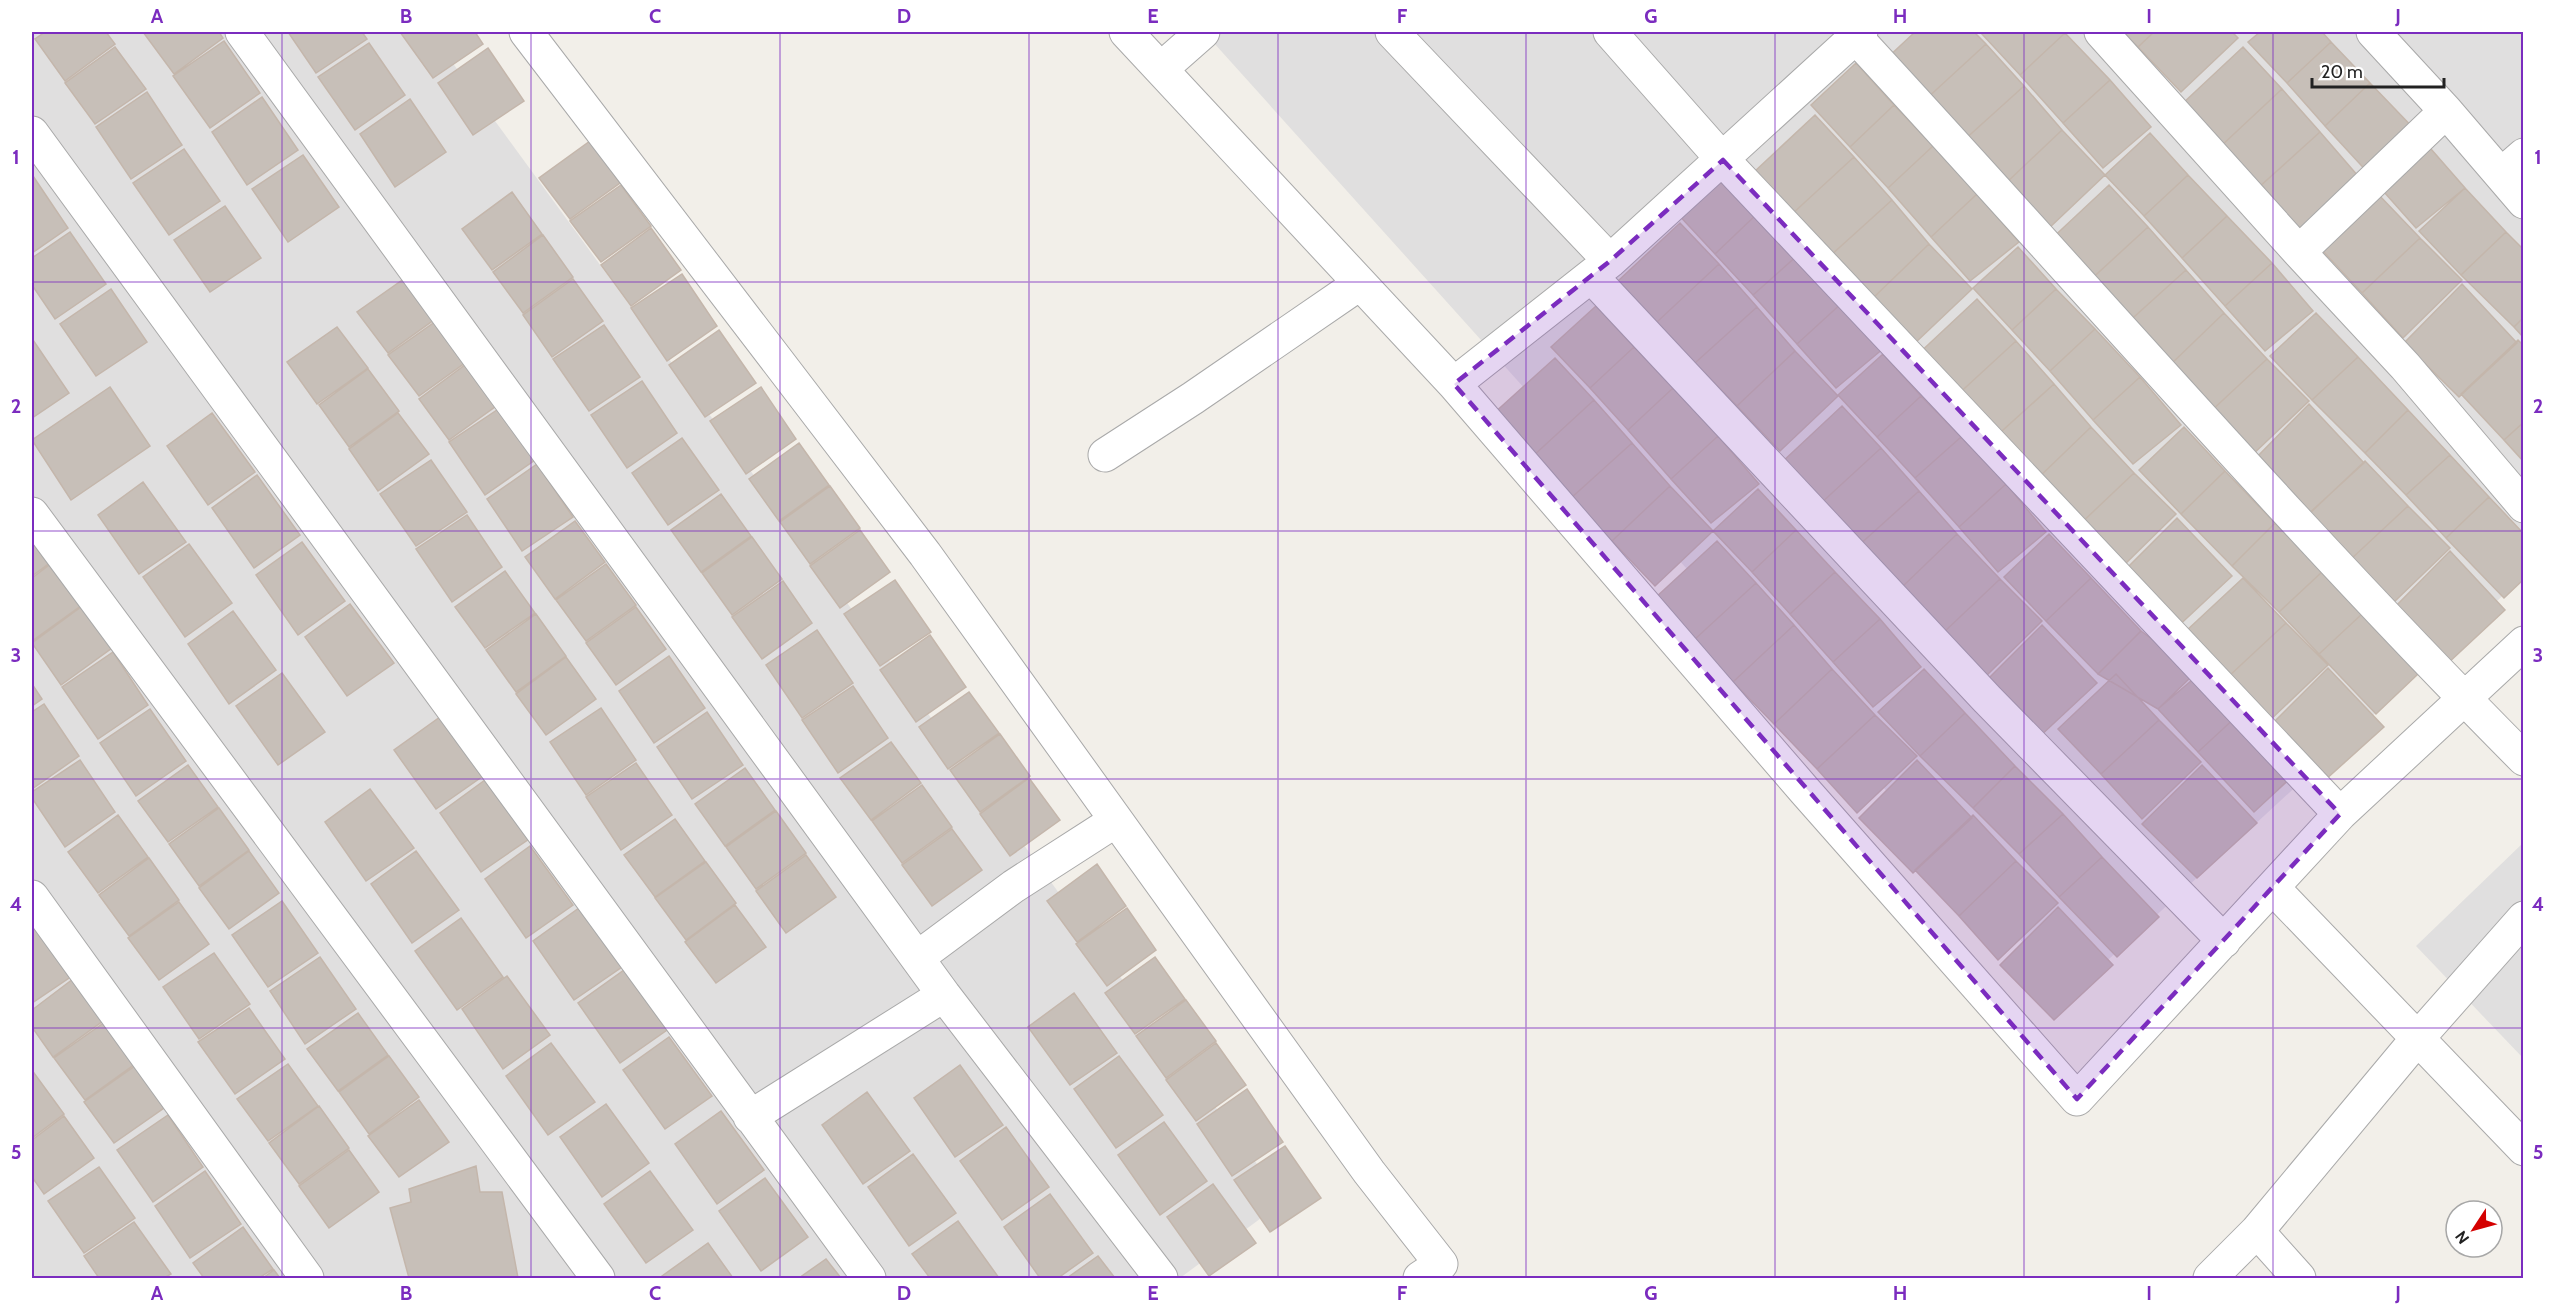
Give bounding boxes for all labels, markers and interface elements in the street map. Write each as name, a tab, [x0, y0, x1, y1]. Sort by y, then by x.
text: A	[151, 4, 164, 28]
text: B	[400, 4, 412, 28]
text: C	[649, 4, 661, 28]
text: D	[897, 4, 911, 28]
text: E	[1147, 4, 1159, 28]
text: F	[1397, 4, 1408, 28]
text: G	[1644, 4, 1658, 28]
text: H	[1893, 4, 1907, 28]
text: I	[2146, 4, 2152, 28]
text: J	[2394, 4, 2401, 28]
scale bar	[2312, 51, 2444, 89]
text: 20 m	[2321, 61, 2363, 83]
text: 1	[12, 145, 20, 169]
text: 1	[2534, 145, 2542, 169]
text: 2	[11, 394, 21, 418]
text: 2	[2533, 394, 2543, 418]
text: 3	[11, 643, 21, 667]
text: 3	[2533, 643, 2543, 667]
text: 4	[10, 892, 22, 916]
text: 4	[2532, 892, 2544, 916]
text: 5	[11, 1140, 21, 1164]
text: 5	[2533, 1140, 2543, 1164]
north arrow	[2444, 1199, 2504, 1259]
text: N	[2451, 1227, 2473, 1248]
text: A	[151, 1281, 164, 1305]
text: B	[400, 1281, 412, 1305]
text: C	[649, 1281, 661, 1305]
text: D	[897, 1281, 911, 1305]
text: E	[1147, 1281, 1159, 1305]
text: F	[1397, 1281, 1408, 1305]
text: G	[1644, 1281, 1658, 1305]
text: H	[1893, 1281, 1907, 1305]
text: I	[2146, 1281, 2152, 1305]
text: J	[2394, 1281, 2401, 1305]

